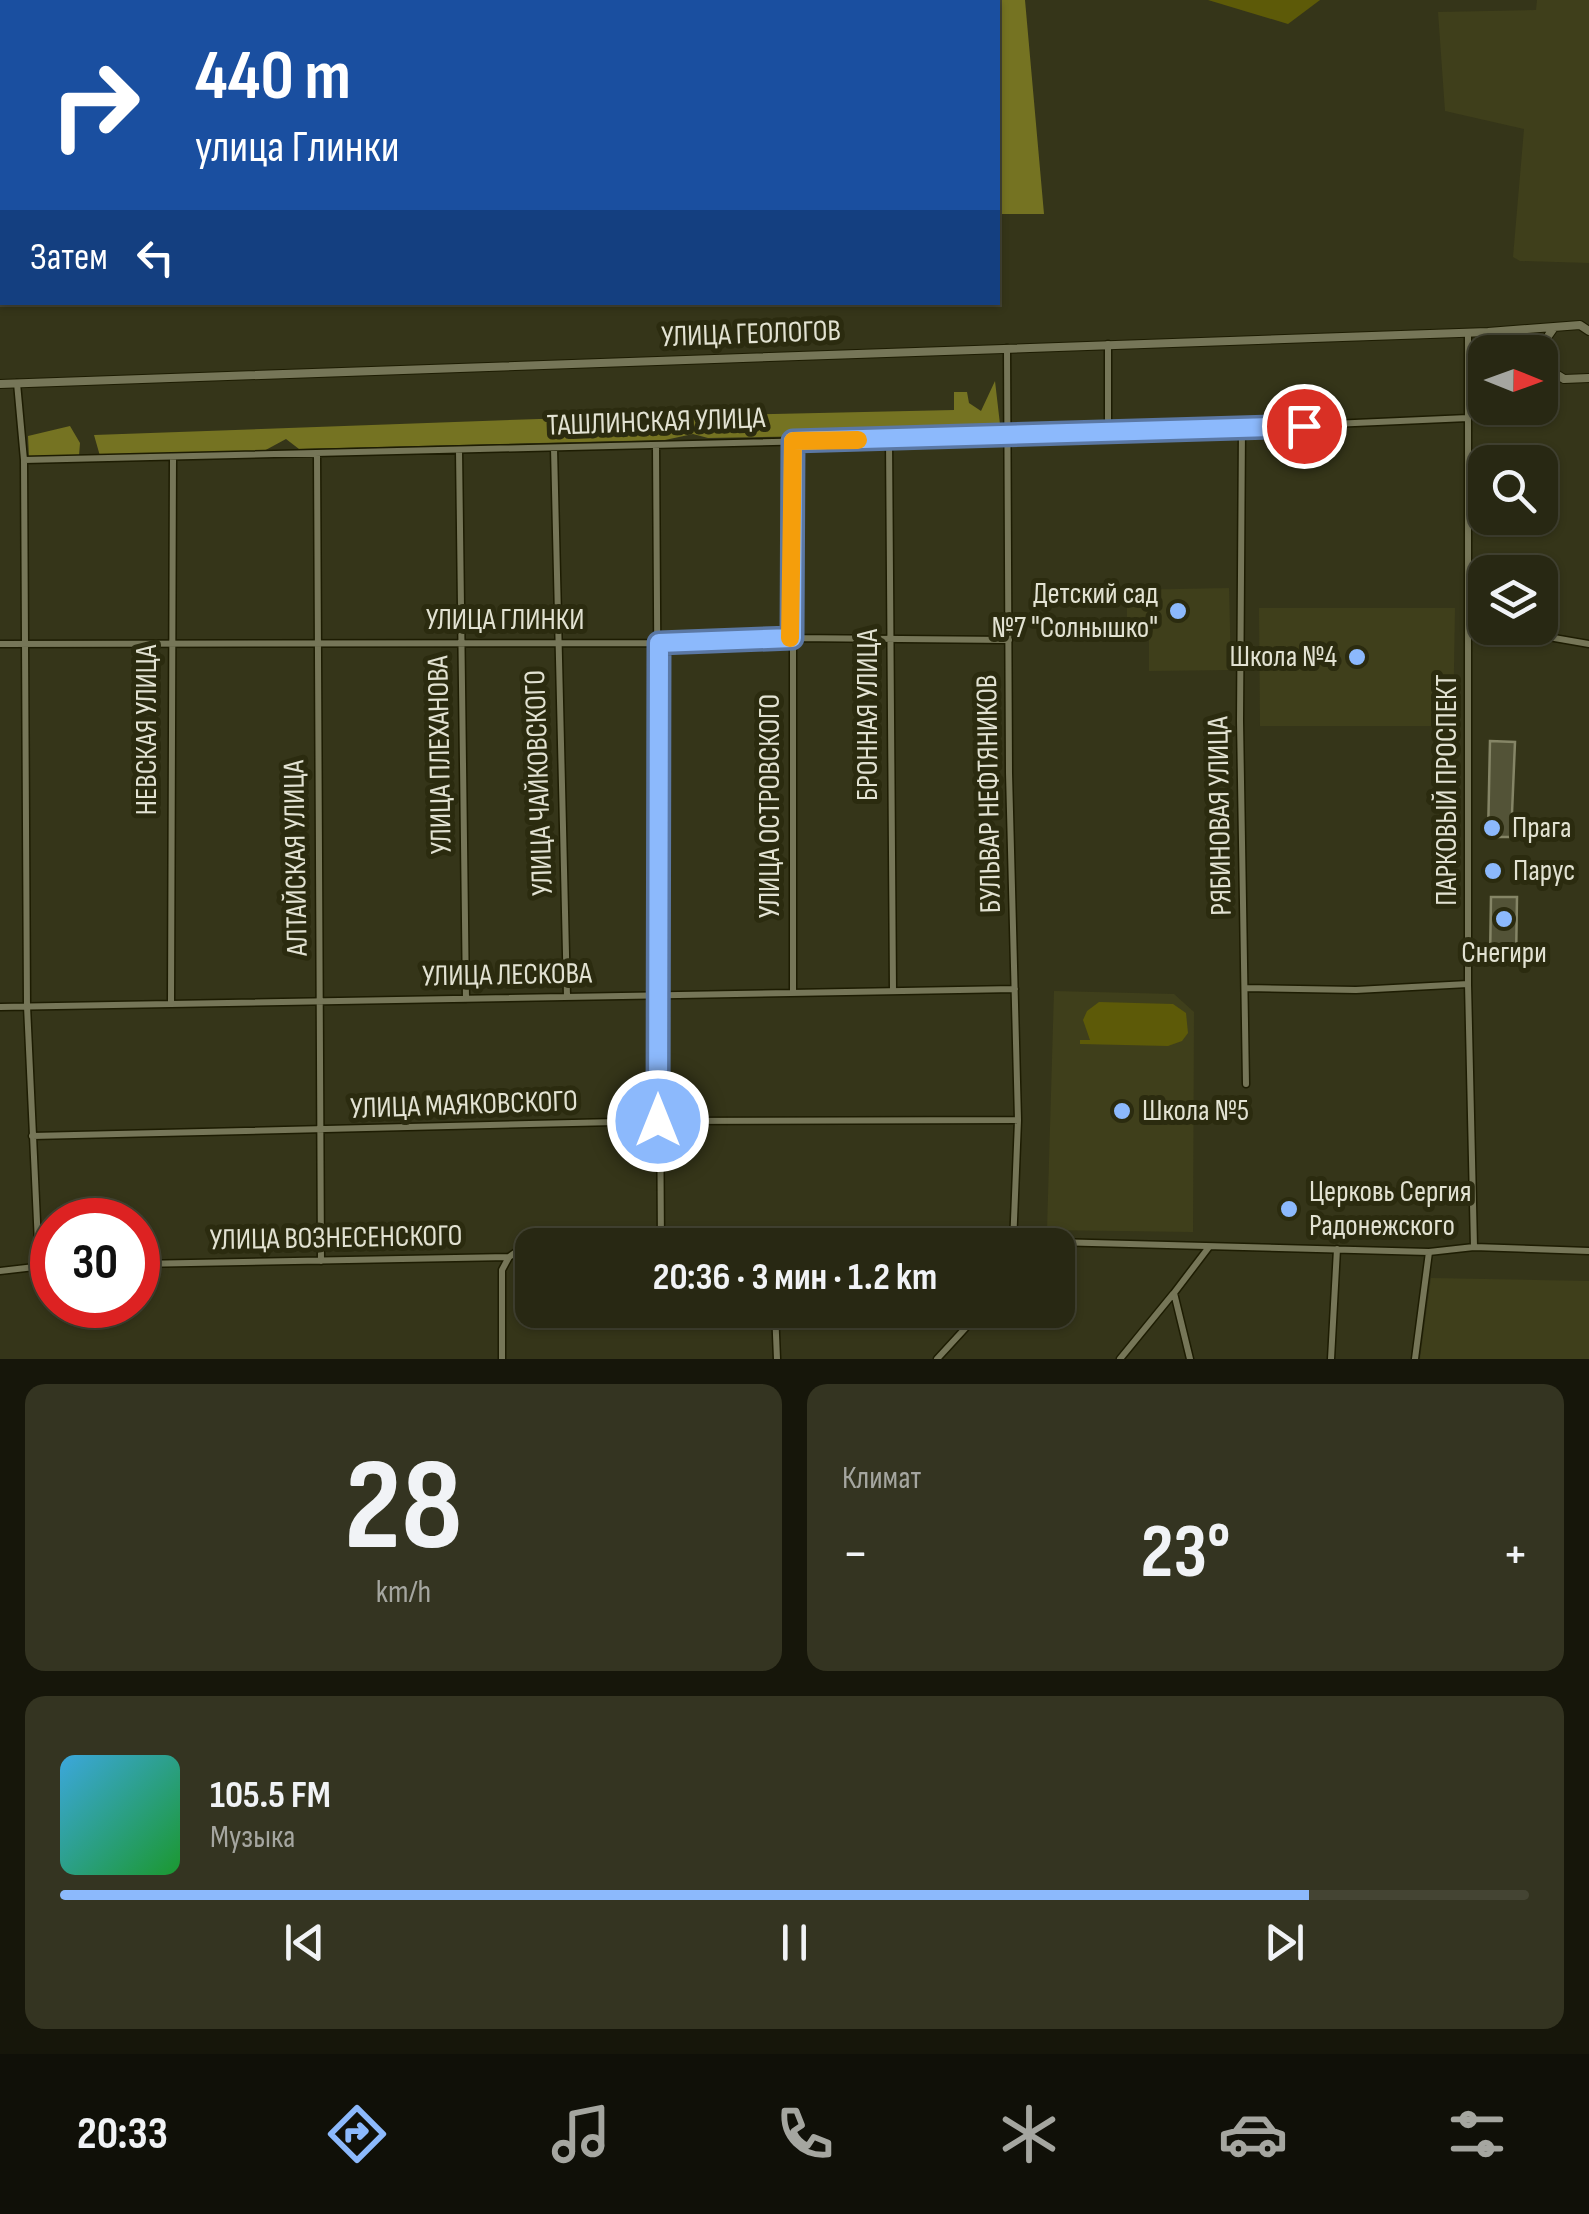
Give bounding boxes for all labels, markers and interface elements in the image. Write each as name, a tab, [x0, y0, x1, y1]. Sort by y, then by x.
text: 440 m	[195, 35, 351, 119]
icon: right	[30, 40, 160, 170]
text: улица Глинки	[195, 120, 399, 175]
icon: left	[128, 230, 183, 285]
text: Затем	[30, 235, 108, 280]
street label: УЛИЦА ГЕОЛОГОВ	[661, 313, 841, 355]
north arrow	[1468, 335, 1558, 425]
map controls	[1468, 335, 1558, 645]
pin	[1262, 384, 1347, 469]
icon: arrive	[1277, 399, 1332, 454]
street label: ТАШЛИНСКАЯ УЛИЦА	[546, 400, 766, 444]
button: search	[1468, 445, 1558, 535]
button: layers	[1468, 555, 1558, 645]
place label: Детский сад №7 "Солнышко"	[992, 576, 1159, 646]
marker: Детский сад №7 "Солнышко"	[1167, 600, 1189, 622]
street label: УЛИЦА ГЛИНКИ	[426, 602, 584, 638]
street label: БРОННАЯ УЛИЦА	[850, 629, 886, 801]
place label: Школа №4	[1230, 639, 1337, 675]
street label: НЕВСКАЯ УЛИЦА	[129, 645, 165, 815]
marker: Школа №4	[1346, 646, 1368, 668]
street label: УЛИЦА ПЛЕХАНОВА	[420, 655, 460, 855]
street label: УЛИЦА ЧАЙКОВСКОГО	[517, 669, 561, 897]
street label: ПАРКОВЫЙ ПРОСПЕКТ	[1429, 674, 1465, 906]
street label: БУЛЬВАР НЕФТЯНИКОВ	[969, 675, 1009, 913]
street label: УЛИЦА ОСТРОВСКОГО	[752, 694, 788, 918]
street label: РЯБИНОВАЯ УЛИЦА	[1200, 716, 1240, 916]
street label: АЛТАЙСКАЯ УЛИЦА	[276, 760, 316, 957]
place label: Прага	[1512, 810, 1572, 846]
marker: Прага	[1481, 817, 1503, 839]
place label: Парус	[1513, 853, 1575, 889]
marker: Парус	[1482, 860, 1504, 882]
marker: Снегири	[1493, 908, 1515, 930]
place label: Снегири	[1461, 935, 1547, 971]
street label: УЛИЦА ЛЕСКОВА	[422, 956, 592, 994]
position arrow	[606, 1069, 710, 1173]
street label: УЛИЦА МАЯКОВСКОГО	[350, 1083, 578, 1127]
place label: Школа №5	[1142, 1093, 1249, 1129]
marker: Школа №5	[1111, 1100, 1133, 1122]
place label: Церковь Сергия Радонежского	[1309, 1174, 1472, 1244]
speed limit sign: 30	[30, 1198, 160, 1328]
marker: Церковь Сергия Радонежского	[1278, 1198, 1300, 1220]
street label: УЛИЦА ВОЗНЕСЕНСКОГО	[209, 1218, 463, 1258]
text: 20:36 · 3 мин · 1.2 km	[653, 1255, 937, 1300]
text: 28	[344, 1430, 463, 1586]
text: Климат	[842, 1459, 921, 1498]
text: 23°	[1140, 1508, 1231, 1599]
text: −	[842, 1521, 869, 1588]
text: +	[1502, 1521, 1529, 1588]
text: km/h	[376, 1573, 431, 1612]
text: 105.5 FM	[210, 1773, 331, 1818]
text: Музыка	[210, 1818, 295, 1857]
icon: previous	[277, 1915, 332, 1970]
icon: pause	[767, 1915, 822, 1970]
icon: next	[1257, 1915, 1312, 1970]
icon: directions	[322, 2099, 392, 2169]
icon: music	[546, 2099, 616, 2169]
icon: phone	[770, 2099, 840, 2169]
icon: climate	[994, 2099, 1064, 2169]
icon: car	[1218, 2099, 1288, 2169]
icon: filters	[1442, 2099, 1512, 2169]
text: 20:33	[77, 2107, 168, 2162]

